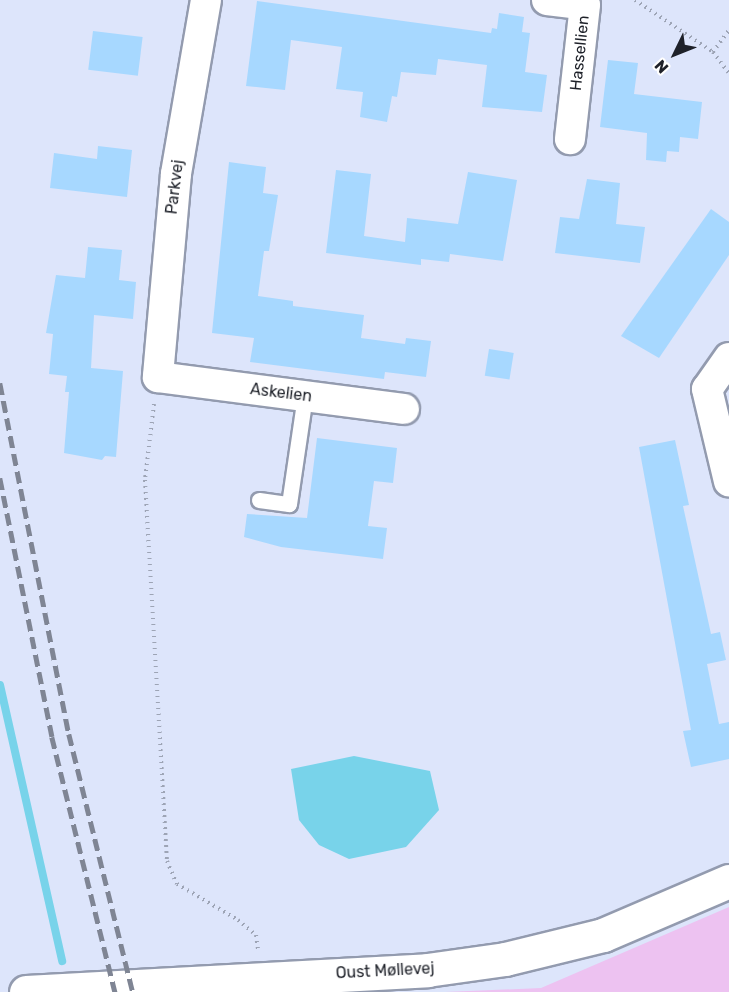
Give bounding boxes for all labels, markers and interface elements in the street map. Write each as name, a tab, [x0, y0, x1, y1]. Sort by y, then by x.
street label: Hassellien	[566, 14, 594, 92]
north arrow	[645, 24, 705, 84]
text: N	[651, 56, 672, 77]
street label: Parkvej	[162, 159, 188, 215]
street label: Askelien	[249, 380, 313, 406]
street label: Oust Møllevej	[335, 959, 435, 983]

